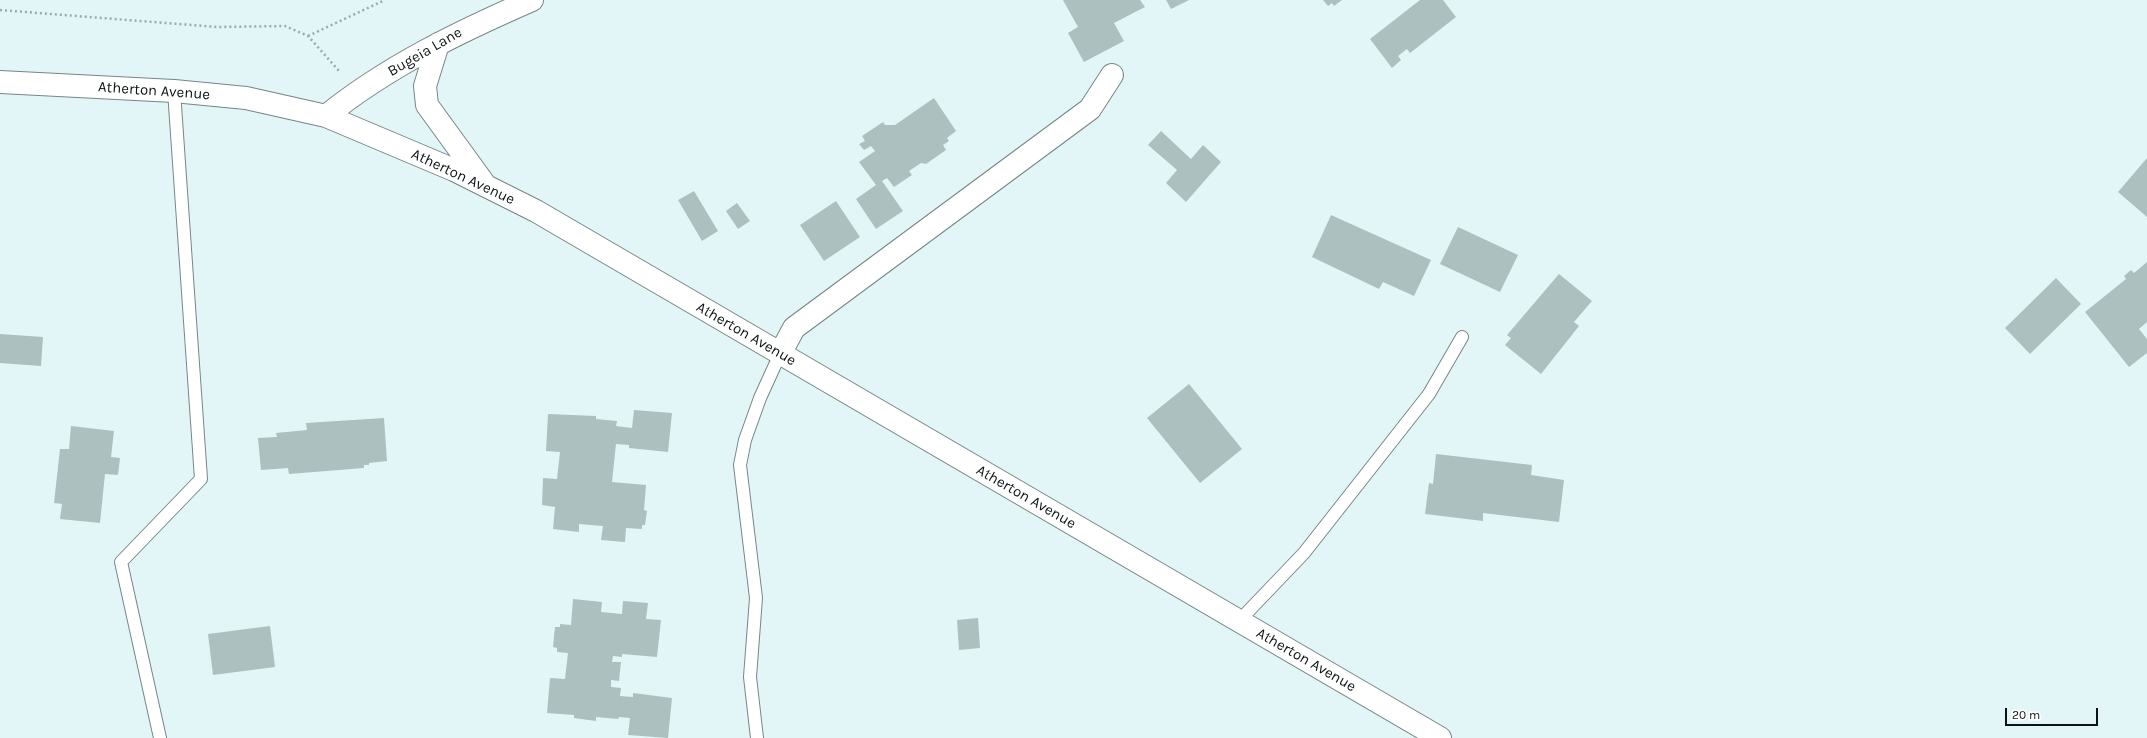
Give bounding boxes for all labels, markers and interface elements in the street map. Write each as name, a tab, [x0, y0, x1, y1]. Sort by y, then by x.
street label: Bugeia Lane	[385, 23, 465, 81]
street label: Atherton Avenue	[97, 78, 211, 104]
street label: Atherton Avenue	[408, 145, 518, 209]
street label: Atherton Avenue	[693, 298, 799, 370]
street label: Atherton Avenue	[973, 461, 1079, 533]
street label: Atherton Avenue	[1253, 624, 1359, 696]
scale bar	[2007, 700, 2100, 726]
text: 20 m	[2012, 708, 2040, 722]

